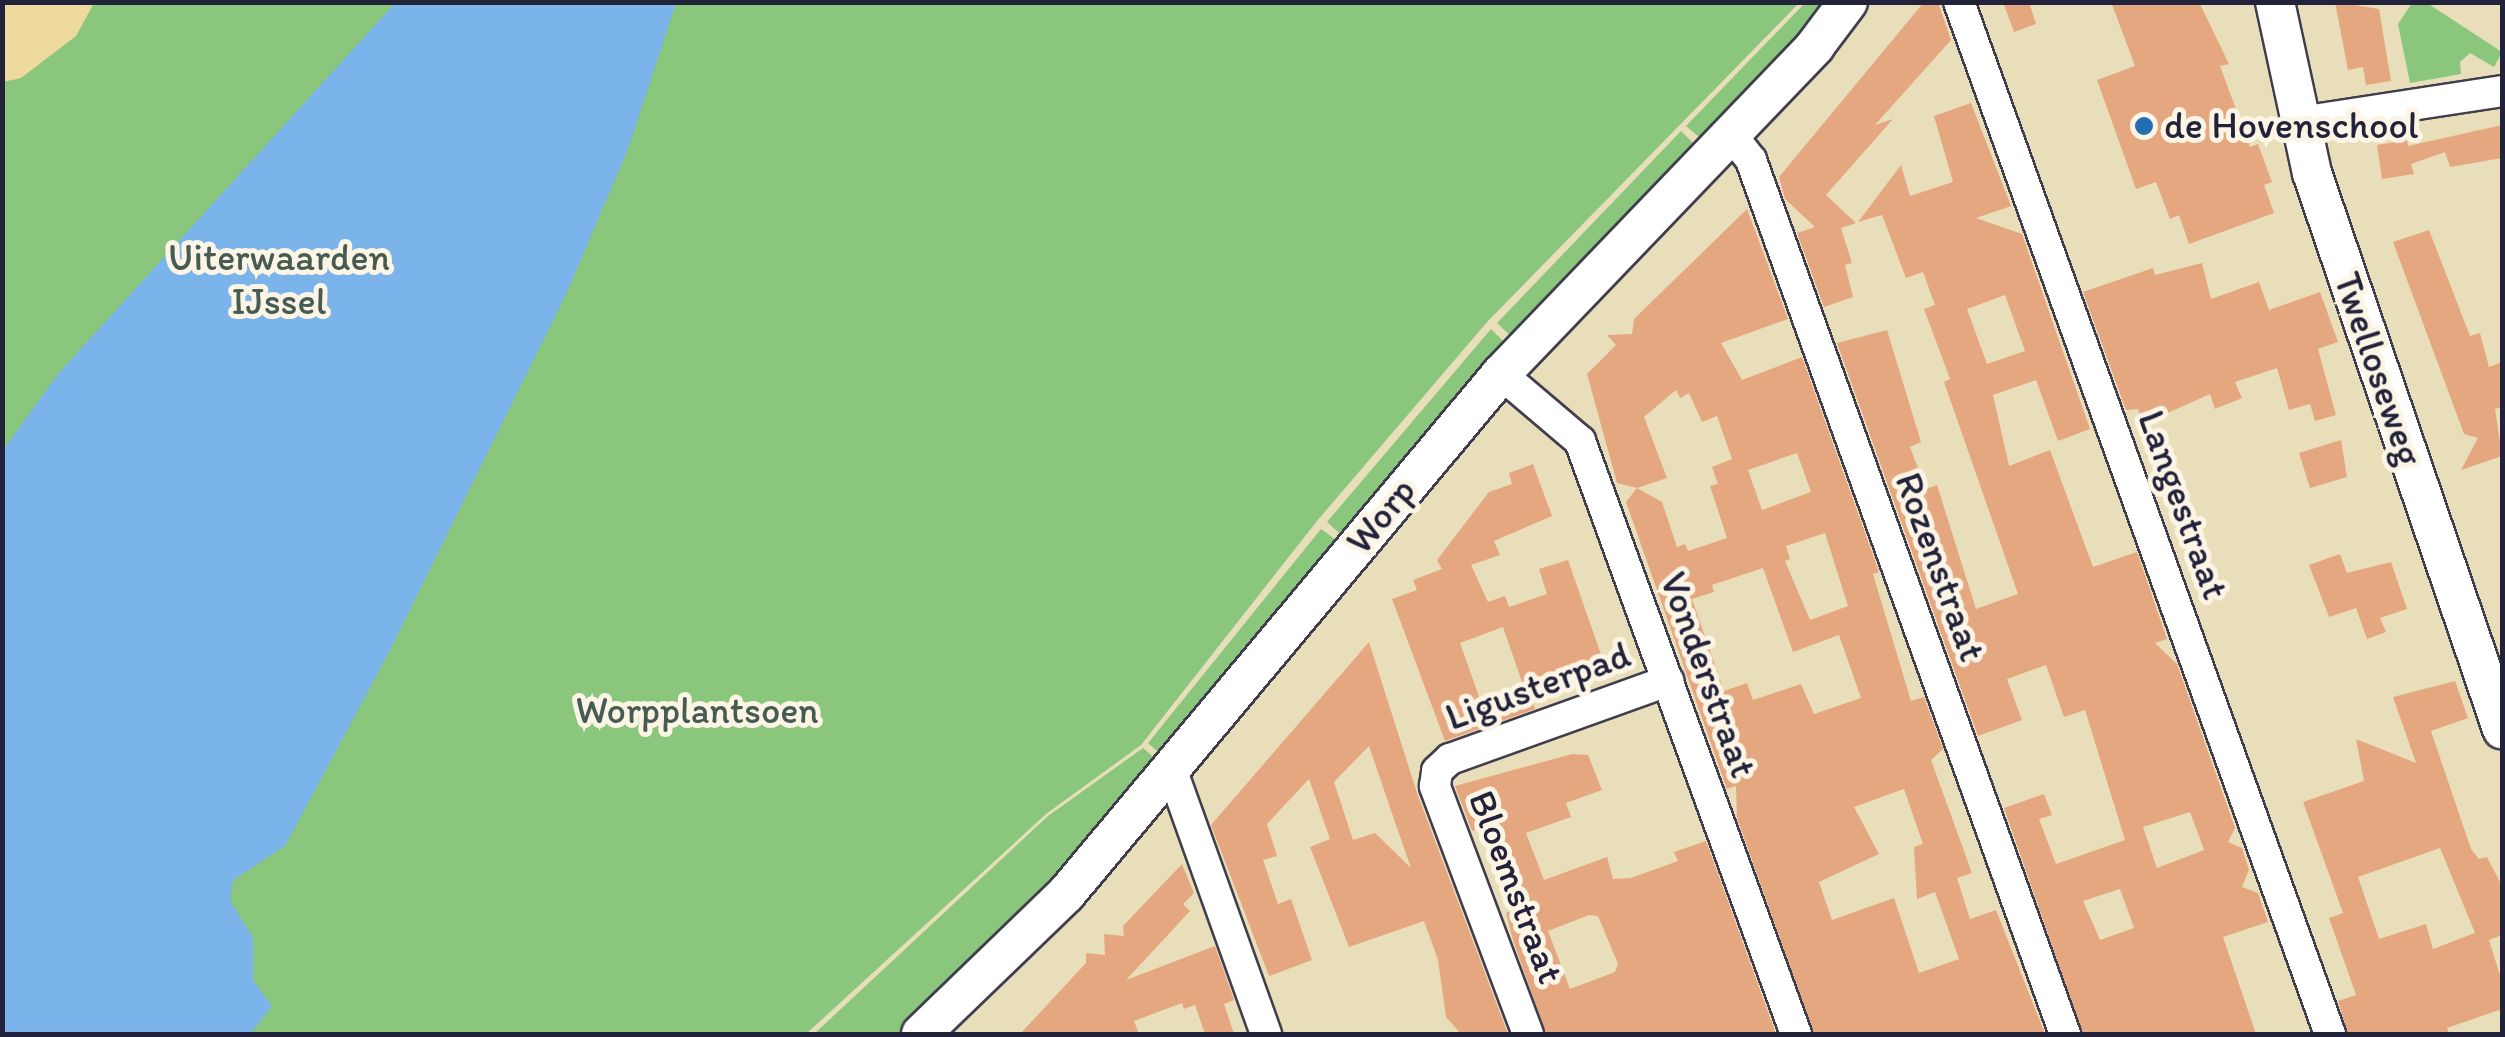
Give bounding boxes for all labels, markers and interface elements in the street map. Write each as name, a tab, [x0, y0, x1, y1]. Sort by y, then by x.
place label: de Hovenschool	[2164, 103, 2417, 149]
marker: de Hovenschool	[2133, 115, 2155, 137]
park label: Uiterwaarden IJssel	[168, 235, 390, 324]
street label: Twelloseweg	[2324, 266, 2432, 472]
street label: Langestraat	[2128, 404, 2238, 606]
street label: Rozenstraat	[1885, 467, 1995, 667]
street label: Worp	[1337, 469, 1425, 563]
street label: Vonderstraat	[1650, 566, 1766, 784]
street label: Ligusterpad	[1440, 632, 1636, 740]
park label: Worpplantsoen	[575, 688, 819, 734]
street label: Bloemstraat	[1458, 784, 1574, 990]

